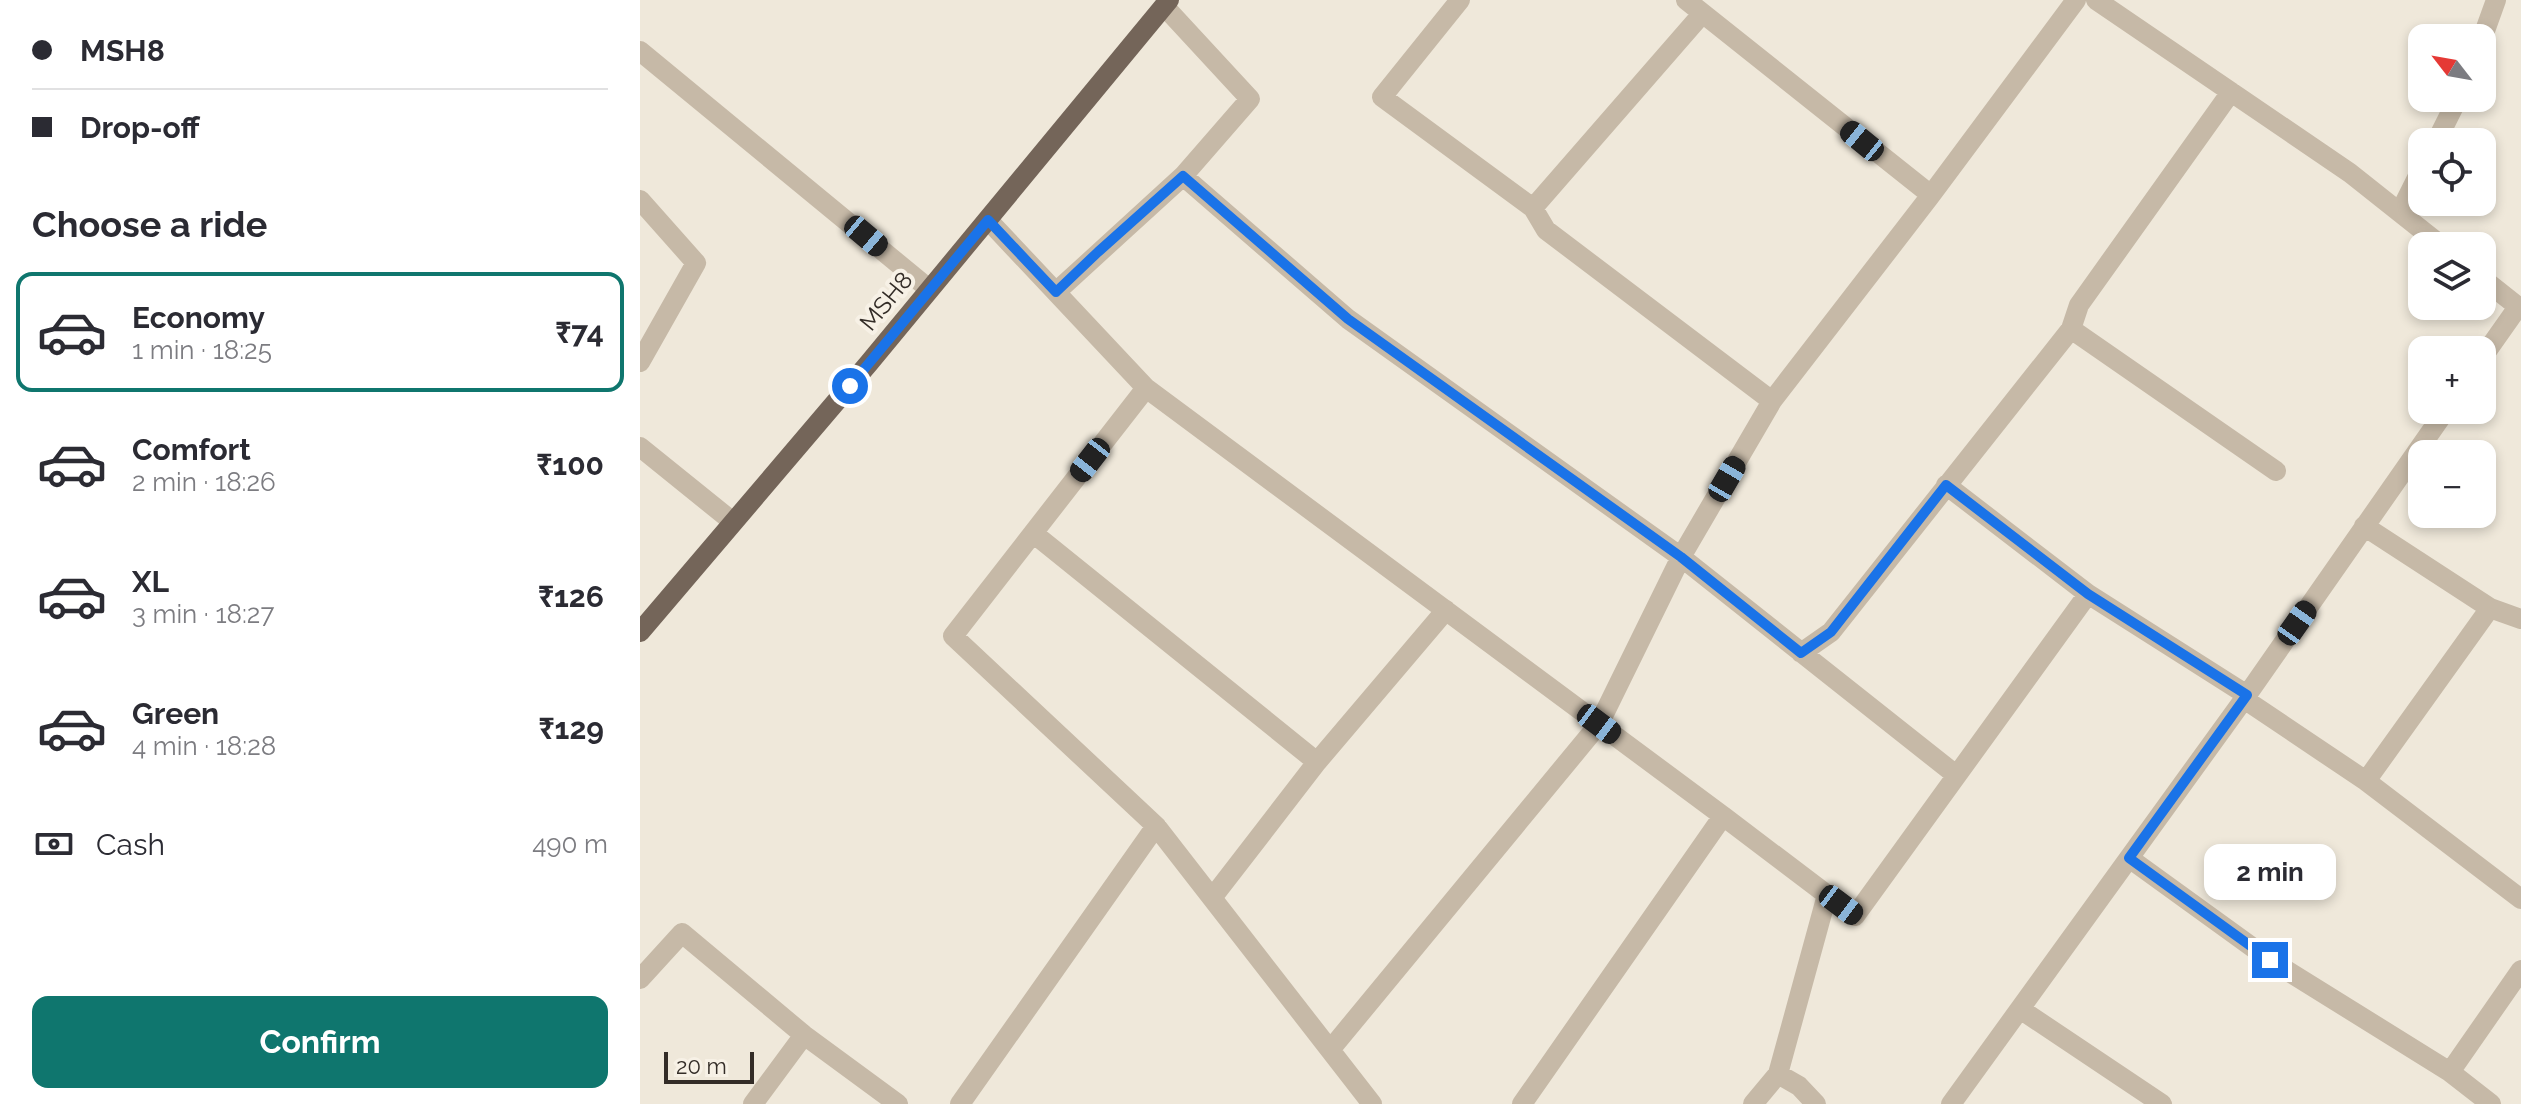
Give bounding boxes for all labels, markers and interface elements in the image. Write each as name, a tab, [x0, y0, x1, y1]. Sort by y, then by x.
north arrow	[2408, 24, 2496, 112]
map controls	[2408, 24, 2496, 528]
text: MSH8	[80, 33, 165, 68]
text: Drop-off	[80, 110, 200, 145]
car	[1836, 117, 1888, 165]
button: locate	[2408, 128, 2496, 216]
text: Choose a ride	[32, 203, 267, 245]
car	[840, 211, 892, 261]
button: layers	[2408, 232, 2496, 320]
street label: MSH8	[853, 266, 919, 336]
icon: car	[36, 296, 108, 368]
text: Economy	[132, 300, 265, 335]
text: ₹74	[555, 315, 604, 350]
text: 1 min · 18:25	[132, 335, 272, 365]
button: +	[2408, 336, 2496, 424]
route start	[832, 368, 868, 404]
icon: car	[36, 428, 108, 500]
text: Comfort	[132, 432, 251, 467]
car	[1066, 434, 1114, 486]
button: −	[2408, 440, 2496, 528]
text: ₹100	[536, 447, 604, 482]
car	[1705, 452, 1749, 506]
text: 2 min · 18:26	[132, 467, 276, 497]
icon: car	[36, 560, 108, 632]
text: XL	[132, 564, 169, 599]
text: ₹126	[538, 579, 604, 614]
car	[2273, 596, 2321, 650]
text: 3 min · 18:27	[132, 599, 274, 629]
icon: car	[36, 692, 108, 764]
text: Green	[132, 696, 219, 731]
car	[1573, 700, 1625, 748]
text: ₹129	[539, 711, 604, 746]
text: 4 min · 18:28	[132, 731, 276, 761]
icon: cash	[32, 822, 76, 866]
text: Cash	[96, 827, 165, 862]
text: 490 m	[532, 829, 608, 859]
callout: 2 min	[2204, 844, 2336, 900]
text: 2 min	[2236, 857, 2304, 887]
car	[1815, 881, 1867, 929]
route end	[2252, 942, 2288, 978]
button: Confirm	[32, 996, 608, 1088]
scale bar	[664, 1048, 754, 1084]
text: 20 m	[676, 1053, 727, 1079]

